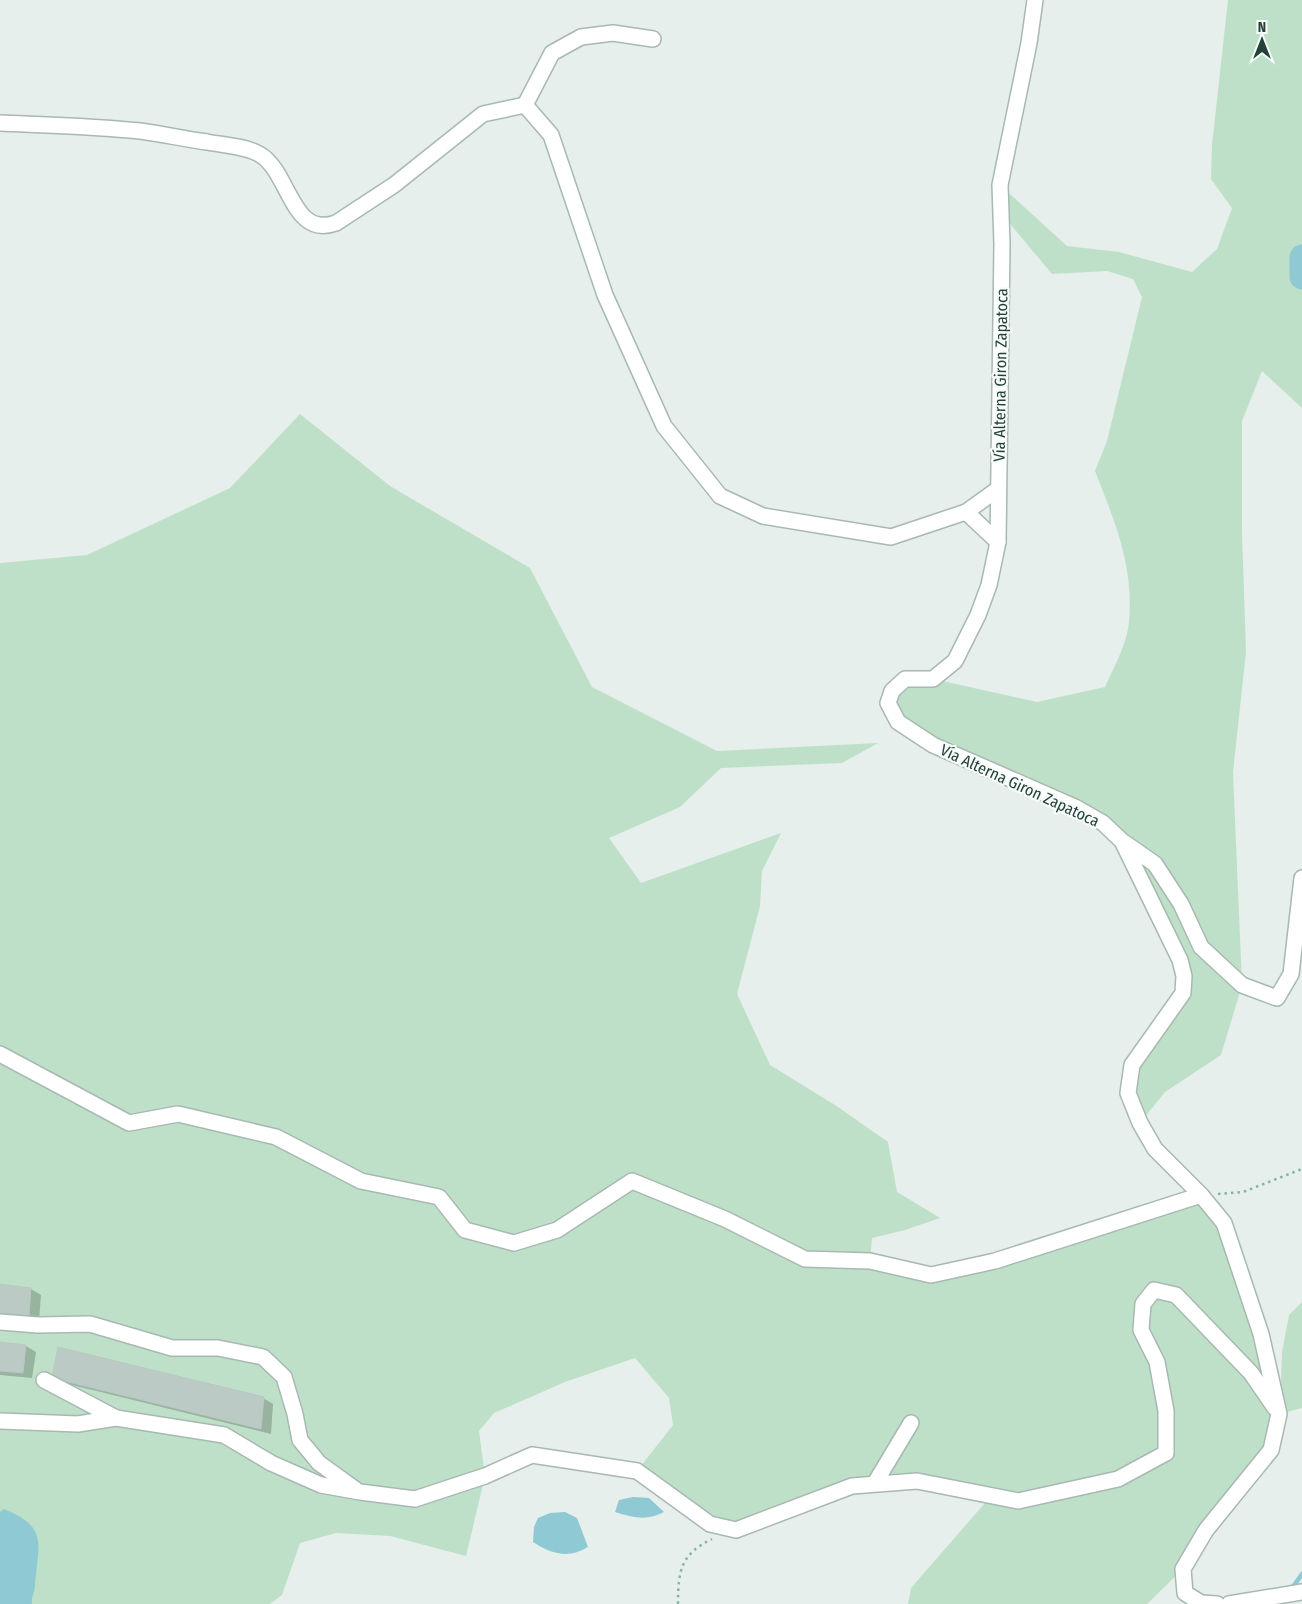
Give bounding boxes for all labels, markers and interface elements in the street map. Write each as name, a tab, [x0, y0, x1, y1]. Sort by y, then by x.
north arrow	[1237, 15, 1287, 65]
text: N	[1258, 19, 1266, 36]
street label: Vía Alterna Giron Zapatoca	[989, 288, 1012, 462]
street label: Vía Alterna Giron Zapatoca	[937, 740, 1102, 831]

